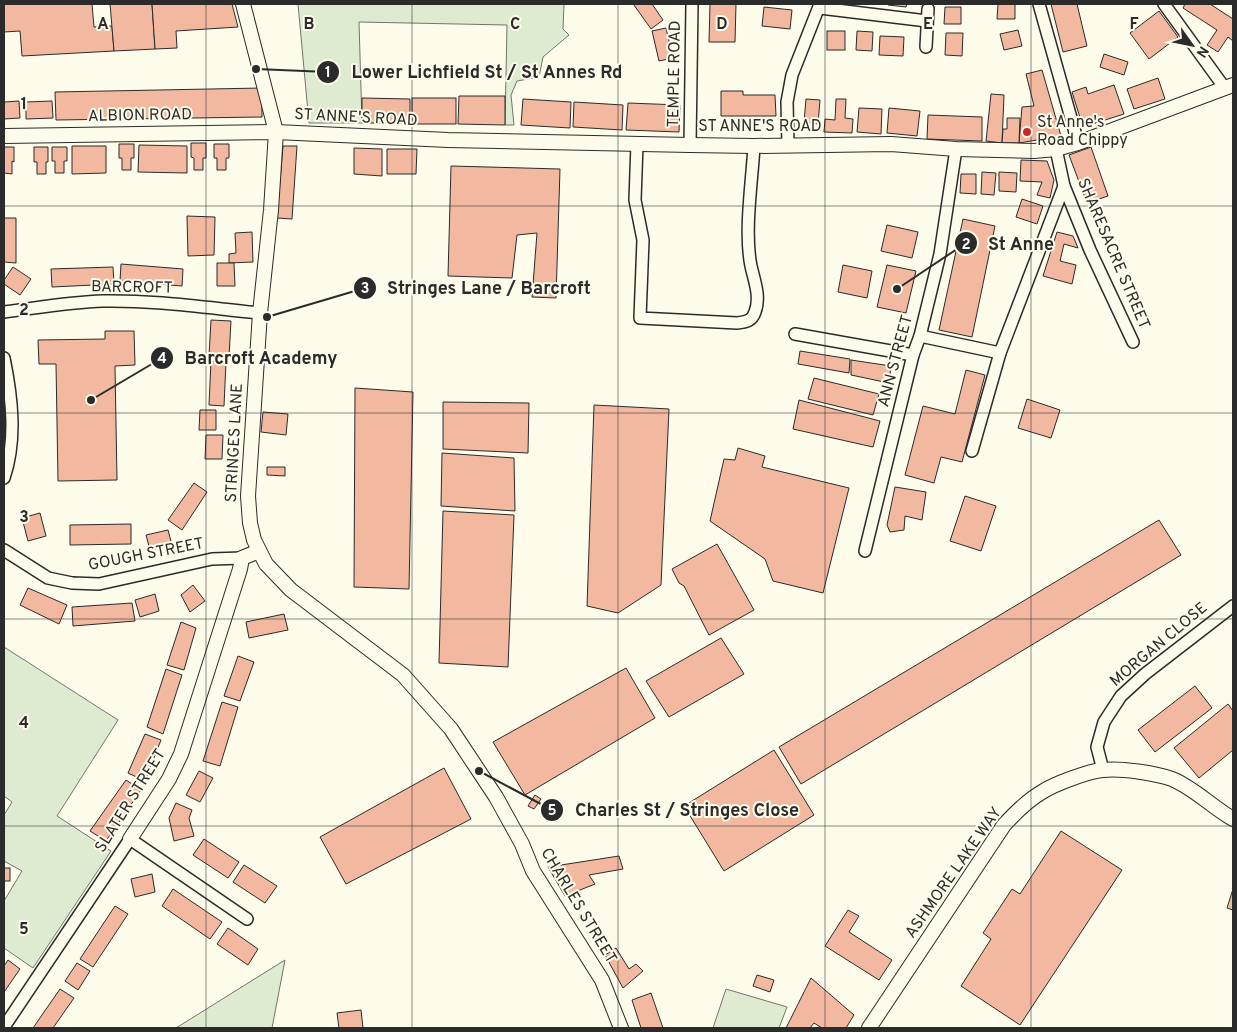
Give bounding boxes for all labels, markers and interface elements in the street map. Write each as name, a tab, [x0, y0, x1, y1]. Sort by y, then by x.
text: A	[97, 15, 109, 35]
text: B	[303, 15, 315, 35]
text: C	[510, 15, 520, 35]
text: D	[716, 15, 728, 35]
text: E	[923, 15, 933, 35]
text: F	[1129, 15, 1139, 35]
street label: TEMPLE ROAD	[664, 20, 686, 128]
north arrow	[1167, 20, 1217, 70]
text: N	[1192, 42, 1212, 60]
callout: Lower Lichfield St / St Annes Rd	[316, 55, 632, 88]
text: Lower Lichfield St / St Annes Rd	[351, 62, 623, 85]
text: 1	[325, 64, 331, 83]
text: 1	[21, 95, 27, 115]
street label: ALBION ROAD	[88, 105, 192, 127]
street label: ST ANNE'S ROAD	[294, 105, 418, 131]
place label: St Anne's Road Chippy	[1037, 113, 1128, 151]
street label: ST ANNE'S ROAD	[698, 117, 822, 137]
marker: St Anne's Road Chippy	[1021, 126, 1033, 138]
street label: SHARESACRE STREET	[1072, 175, 1154, 333]
callout: St Anne	[953, 227, 1065, 260]
text: St Anne	[988, 234, 1054, 257]
text: 2	[961, 236, 971, 255]
callout: Stringes Lane / Barcroft	[352, 272, 601, 305]
street label: BARCROFT	[91, 277, 173, 299]
text: Stringes Lane / Barcroft	[387, 278, 591, 301]
text: 3	[361, 280, 370, 299]
text: 2	[19, 301, 29, 321]
street label: ANN STREET	[874, 313, 918, 409]
callout: Barcroft Academy	[149, 342, 348, 375]
text: Barcroft Academy	[184, 348, 338, 371]
text: 4	[157, 350, 167, 369]
street label: STRINGES LANE	[222, 383, 248, 503]
text: 3	[19, 508, 29, 528]
street label: GOUGH STREET	[87, 534, 205, 576]
street label: MORGAN CLOSE	[1106, 598, 1212, 692]
text: 4	[19, 714, 29, 734]
street label: SLATER STREET	[91, 745, 171, 857]
callout: Charles St / Stringes Close	[540, 793, 809, 826]
text: Charles St / Stringes Close	[575, 800, 799, 823]
text: 5	[547, 802, 557, 821]
street label: ASHMORE LAKE WAY	[901, 804, 1007, 942]
street label: CHARLES STREET	[536, 844, 620, 968]
text: 5	[19, 920, 29, 940]

